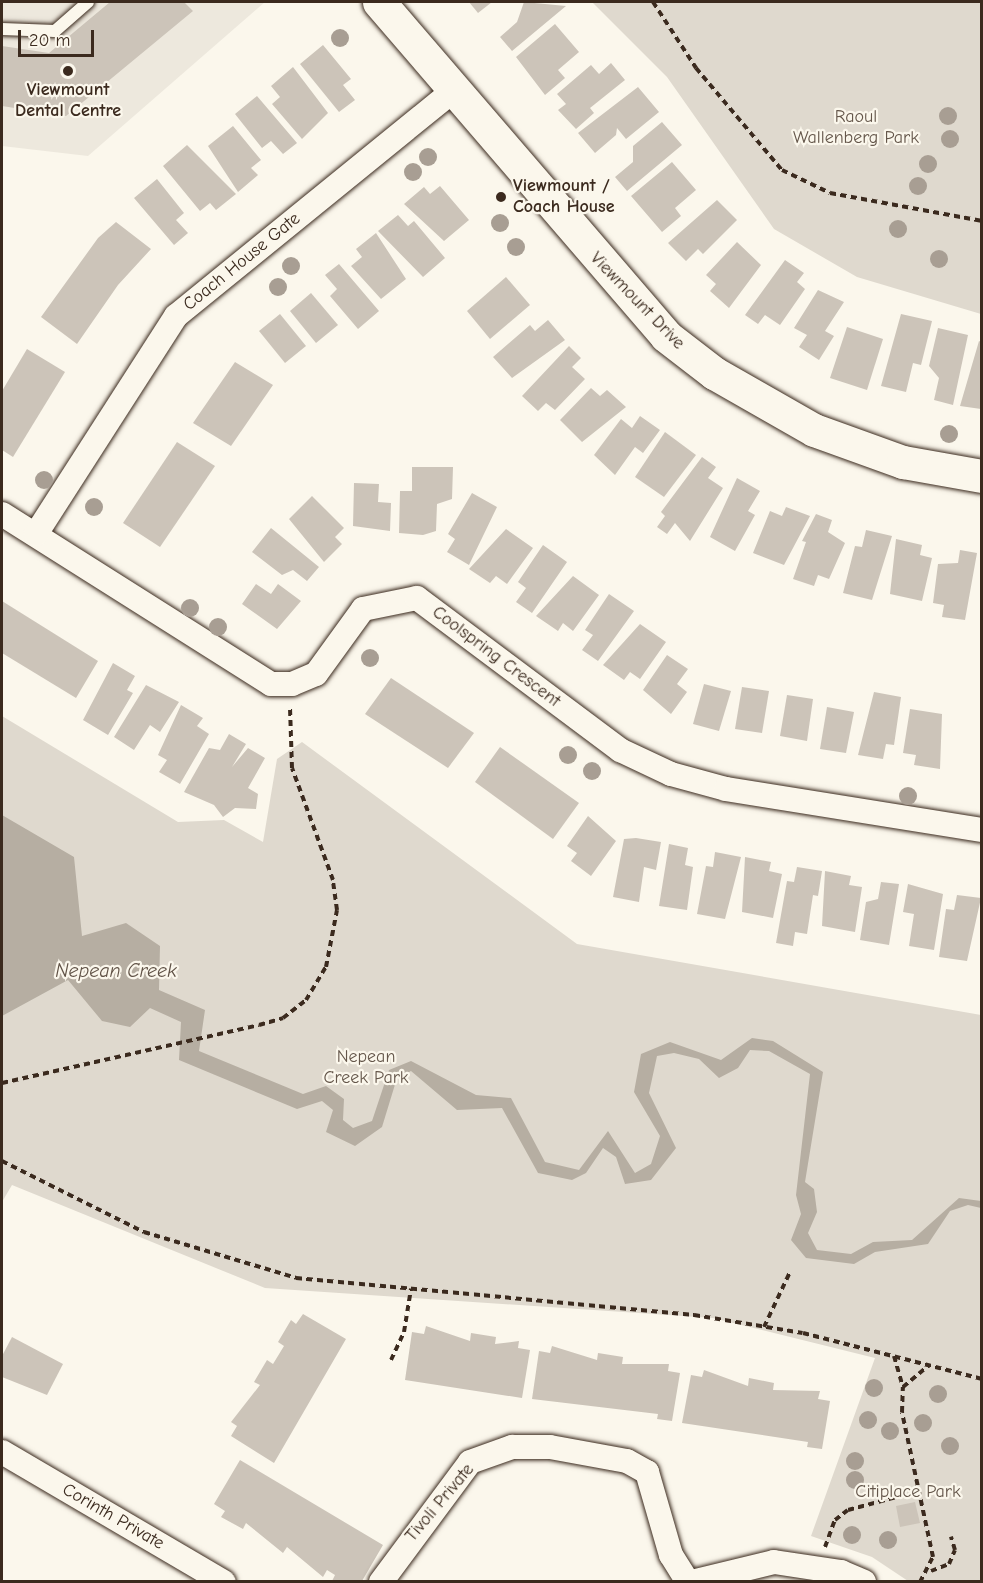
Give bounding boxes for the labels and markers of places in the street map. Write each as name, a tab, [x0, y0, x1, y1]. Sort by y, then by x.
marker: Viewmount Dental Centre	[61, 64, 75, 78]
place label: Viewmount Dental Centre	[15, 80, 121, 122]
place label: Viewmount / Coach House	[513, 176, 615, 219]
marker: Viewmount / Coach House	[494, 190, 508, 204]

